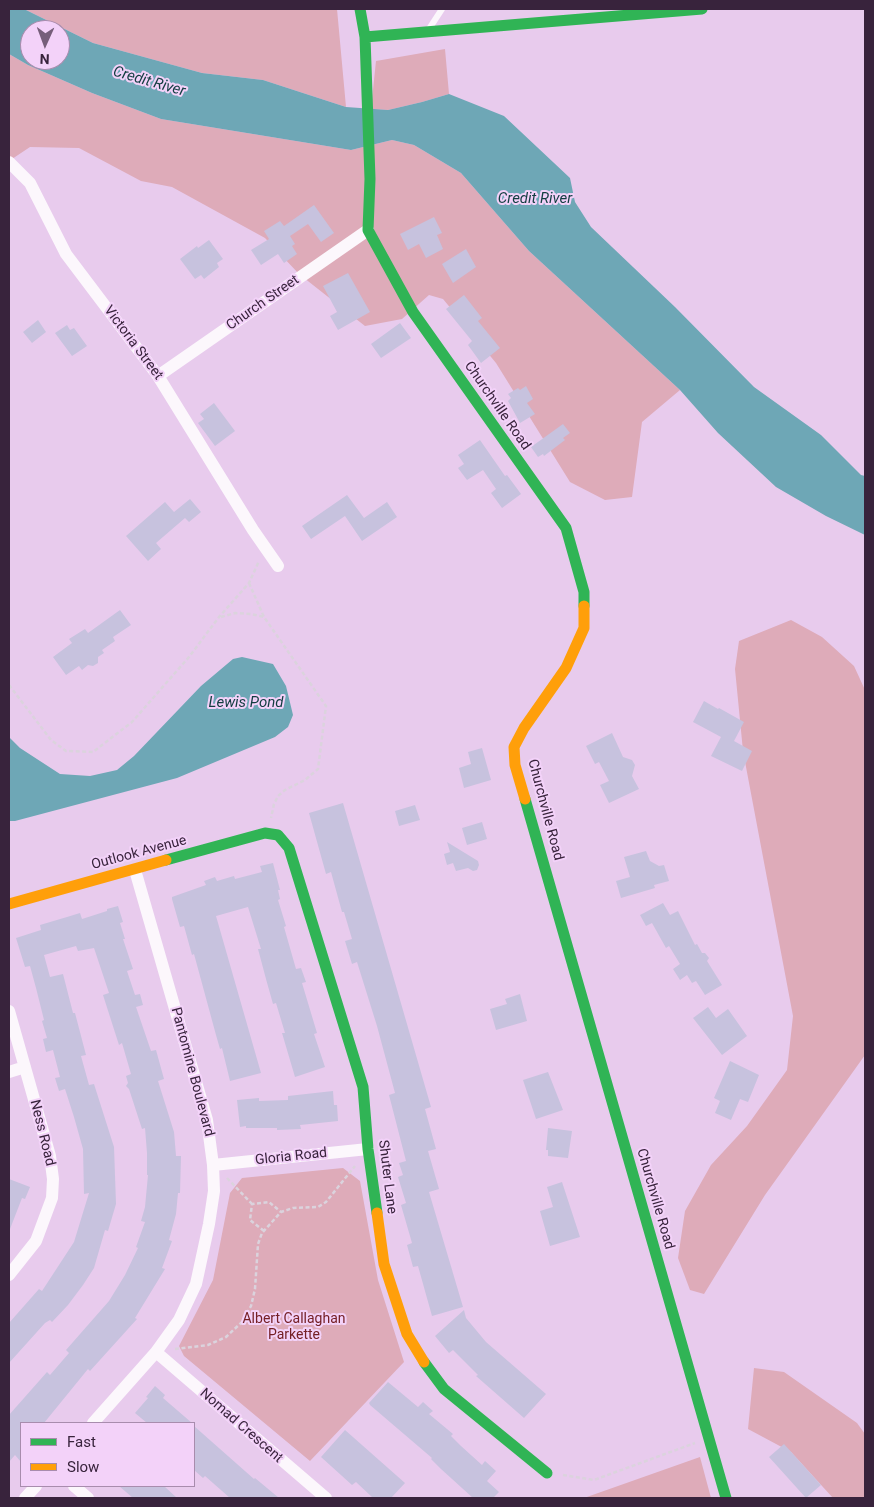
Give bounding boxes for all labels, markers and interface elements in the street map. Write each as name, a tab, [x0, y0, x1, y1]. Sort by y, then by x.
north arrow	[20, 20, 70, 70]
text: N	[39, 51, 50, 67]
water label: Credit River	[111, 63, 187, 101]
water label: Credit River	[498, 190, 572, 208]
street label: Church Street	[224, 272, 302, 334]
street label: Victoria Street	[100, 303, 166, 383]
street label: Churchville Road	[460, 359, 534, 453]
water label: Lewis Pond	[209, 694, 283, 712]
street label: Churchville Road	[523, 757, 567, 863]
street label: Outlook Avenue	[90, 832, 188, 874]
street label: Pantomine Boulevard	[167, 1006, 217, 1138]
street label: Ness Road	[26, 1098, 58, 1168]
street label: Shuter Lane	[374, 1139, 400, 1215]
street label: Gloria Road	[254, 1145, 328, 1169]
street label: Churchville Road	[633, 1147, 677, 1251]
park label: Albert Callaghan Parkette	[242, 1311, 346, 1344]
street label: Nomad Crescent	[196, 1385, 286, 1467]
legend	[20, 1422, 195, 1487]
text: Fast	[67, 1433, 96, 1451]
text: Slow	[67, 1458, 99, 1476]

